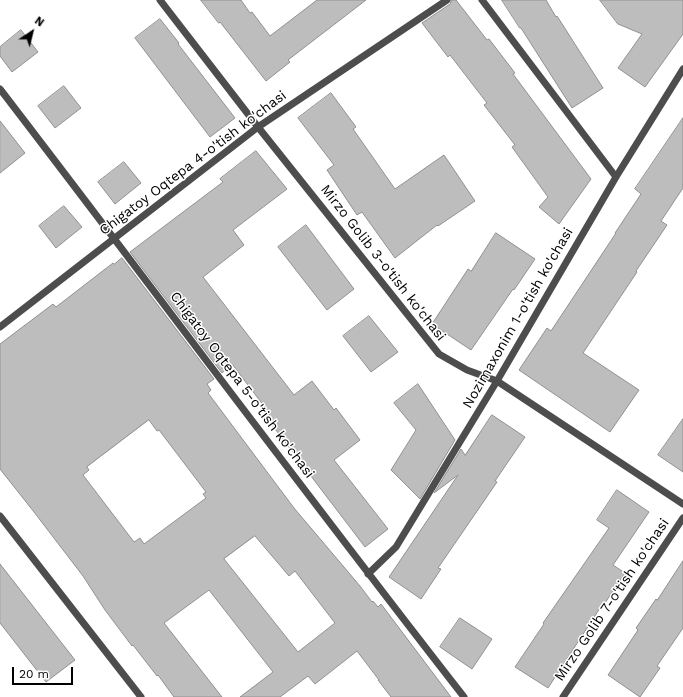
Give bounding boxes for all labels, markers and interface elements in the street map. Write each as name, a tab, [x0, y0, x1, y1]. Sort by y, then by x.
north arrow	[12, 12, 52, 52]
text: N	[32, 14, 46, 29]
street label: Chigatoy Oqtepa 4-o'tish ko'chasi	[96, 87, 290, 239]
street label: Mirzo Golib 3-o'tish ko'chasi	[317, 182, 449, 344]
street label: Nozimaxonim 1-o'tish ko'chasi	[459, 225, 577, 411]
street label: Chigatoy Oqtepa 5-o'tish ko'chasi	[166, 288, 318, 482]
street label: Mirzo Golib 7-o'tish ko'chasi	[551, 516, 673, 684]
scale bar	[14, 659, 75, 685]
text: 20 m	[19, 667, 49, 681]

